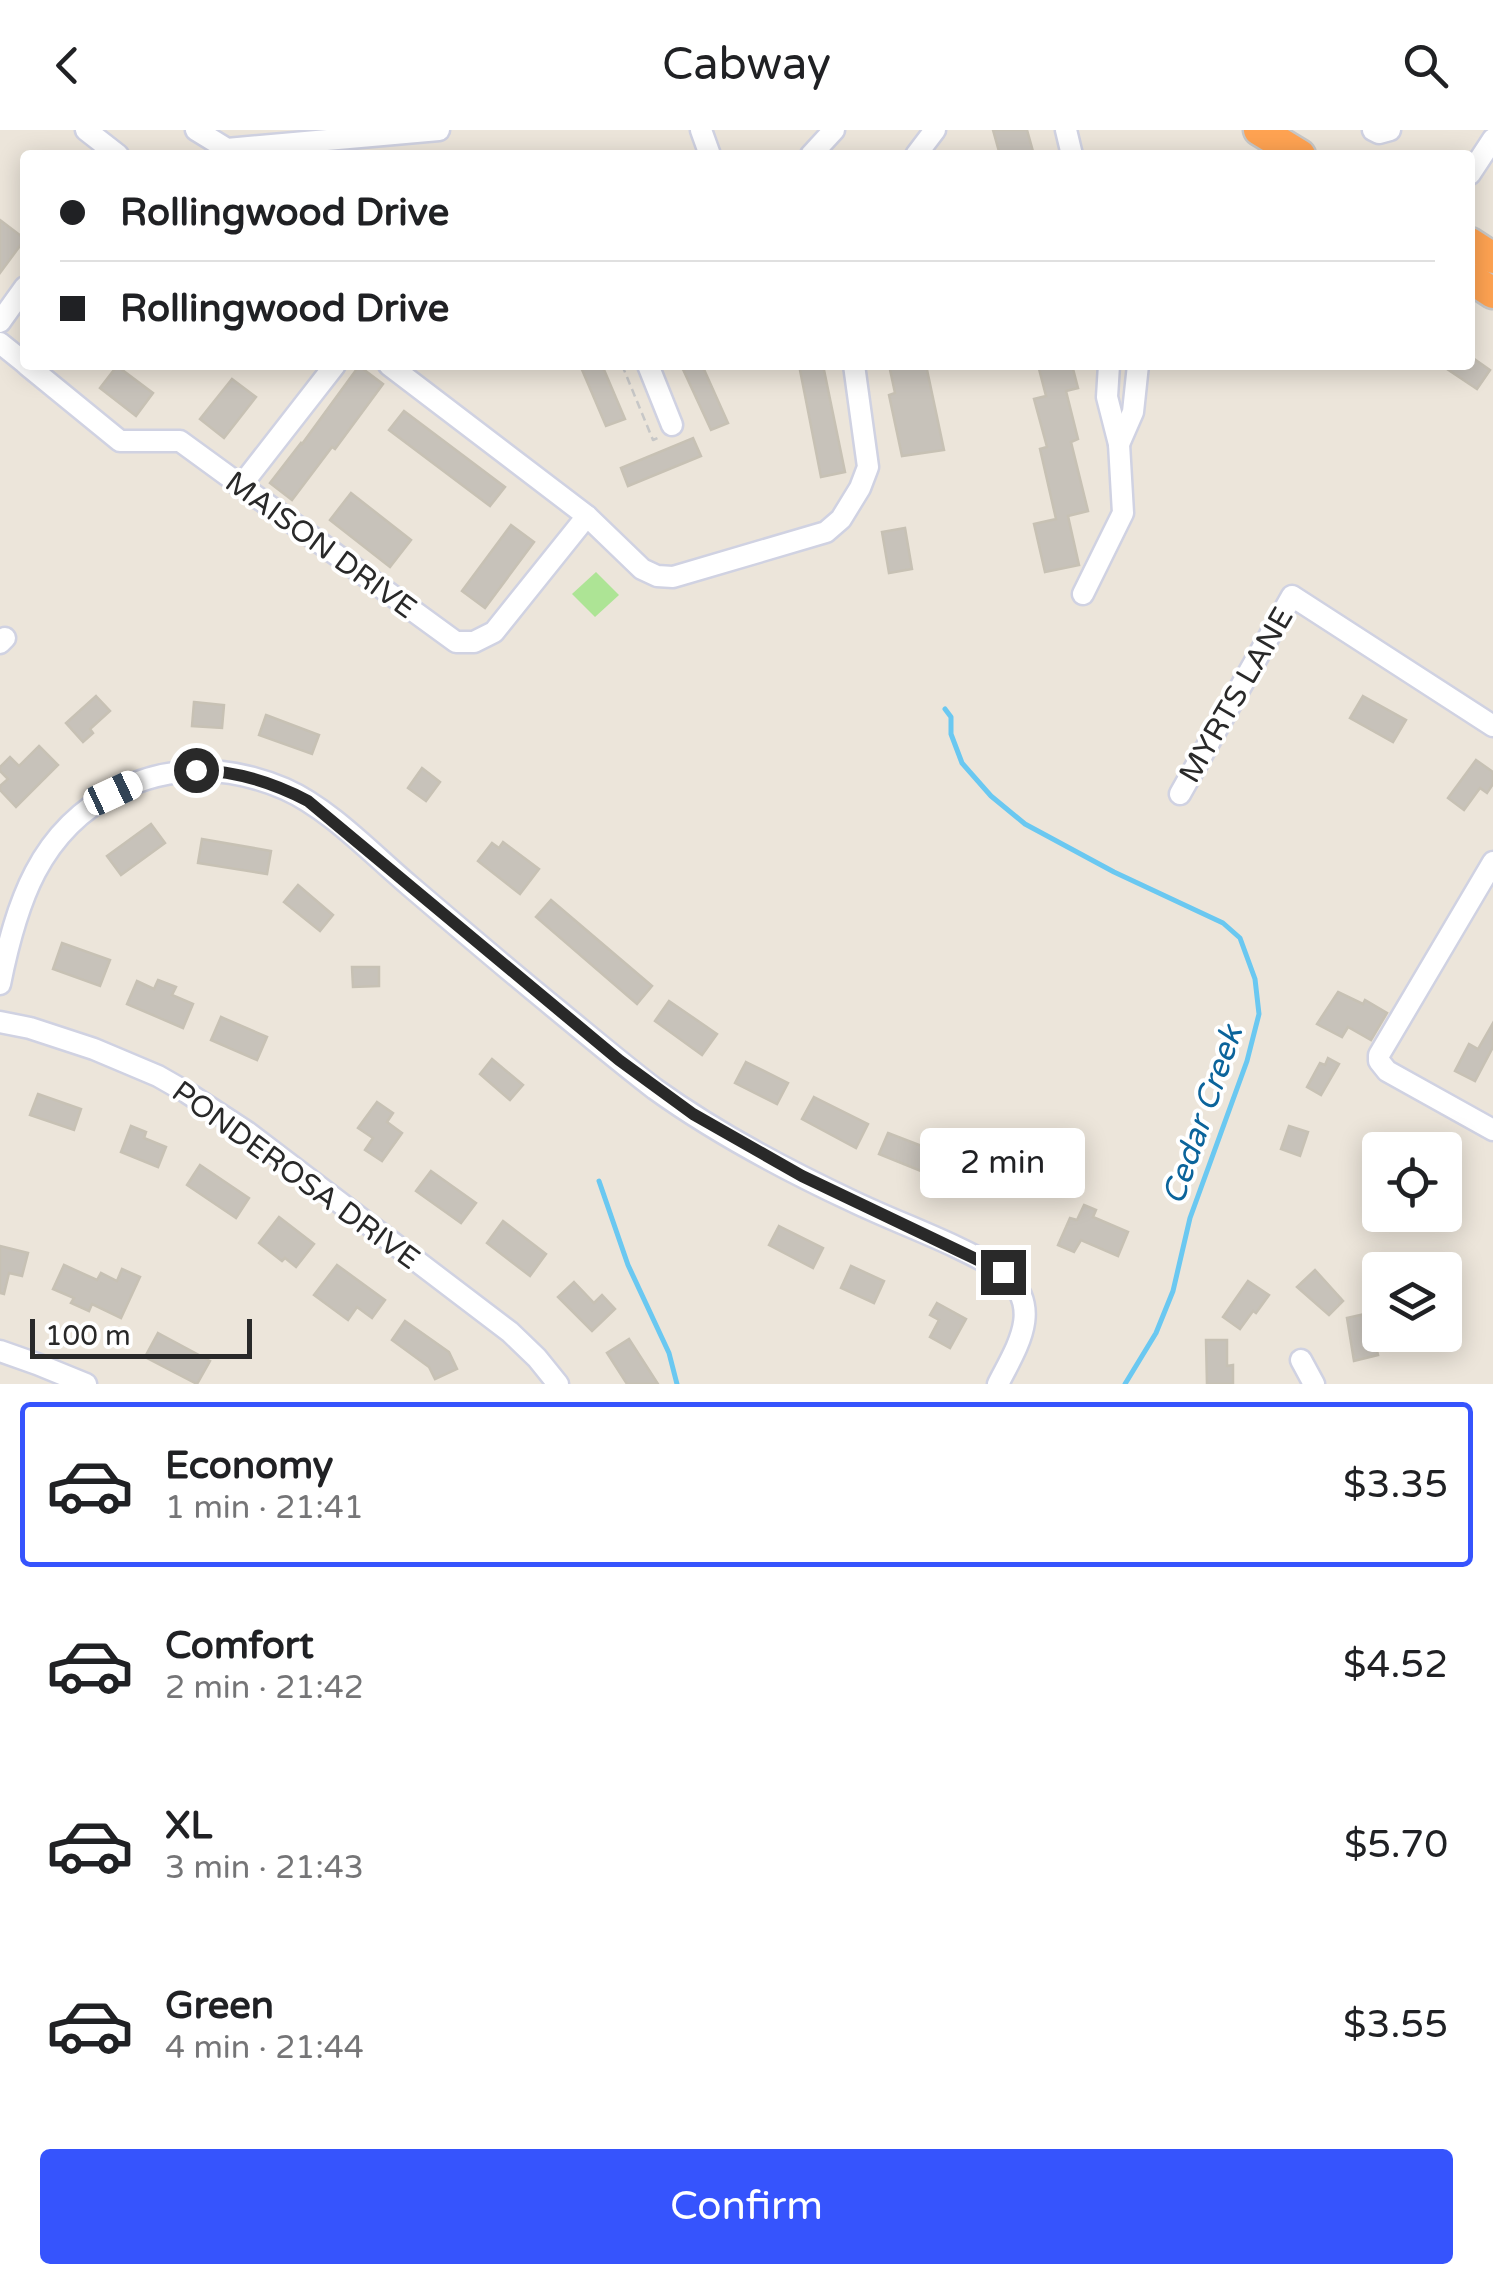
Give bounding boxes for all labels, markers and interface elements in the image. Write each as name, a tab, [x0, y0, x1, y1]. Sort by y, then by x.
icon: back	[40, 38, 95, 93]
text: Cabway	[662, 38, 831, 92]
icon: search	[1398, 38, 1453, 93]
text: Rollingwood Drive	[120, 190, 449, 236]
text: Rollingwood Drive	[120, 286, 449, 332]
street label: MAISON DRIVE	[218, 464, 423, 627]
street label: MYRTS LANE	[1171, 601, 1302, 790]
route start	[174, 748, 219, 793]
car	[79, 767, 147, 819]
water label: Cedar Creek	[1155, 1019, 1252, 1209]
street label: PONDEROSA DRIVE	[165, 1073, 427, 1278]
callout: 2 min	[920, 1127, 1086, 1197]
map controls	[1362, 1132, 1462, 1352]
button: locate	[1362, 1132, 1462, 1232]
text: 2 min	[960, 1144, 1045, 1182]
route end	[981, 1250, 1026, 1295]
button: layers	[1362, 1252, 1462, 1352]
scale bar	[30, 1314, 252, 1358]
text: 100 m	[45, 1319, 131, 1353]
icon: car	[45, 1440, 135, 1530]
text: Economy	[165, 1443, 333, 1489]
text: $3.35	[1343, 1462, 1448, 1508]
text: 1 min · 21:41	[165, 1489, 364, 1527]
icon: car	[45, 1620, 135, 1710]
text: Comfort	[165, 1623, 314, 1669]
text: $4.52	[1343, 1642, 1448, 1688]
text: 2 min · 21:42	[165, 1669, 364, 1707]
icon: car	[45, 1800, 135, 1890]
text: XL	[165, 1803, 212, 1849]
text: $5.70	[1344, 1822, 1448, 1868]
text: 3 min · 21:43	[165, 1849, 364, 1887]
icon: car	[45, 1980, 135, 2070]
text: Green	[165, 1983, 274, 2029]
text: $3.55	[1343, 2002, 1448, 2048]
text: 4 min · 21:44	[165, 2029, 364, 2067]
button: Confirm	[40, 2149, 1453, 2264]

